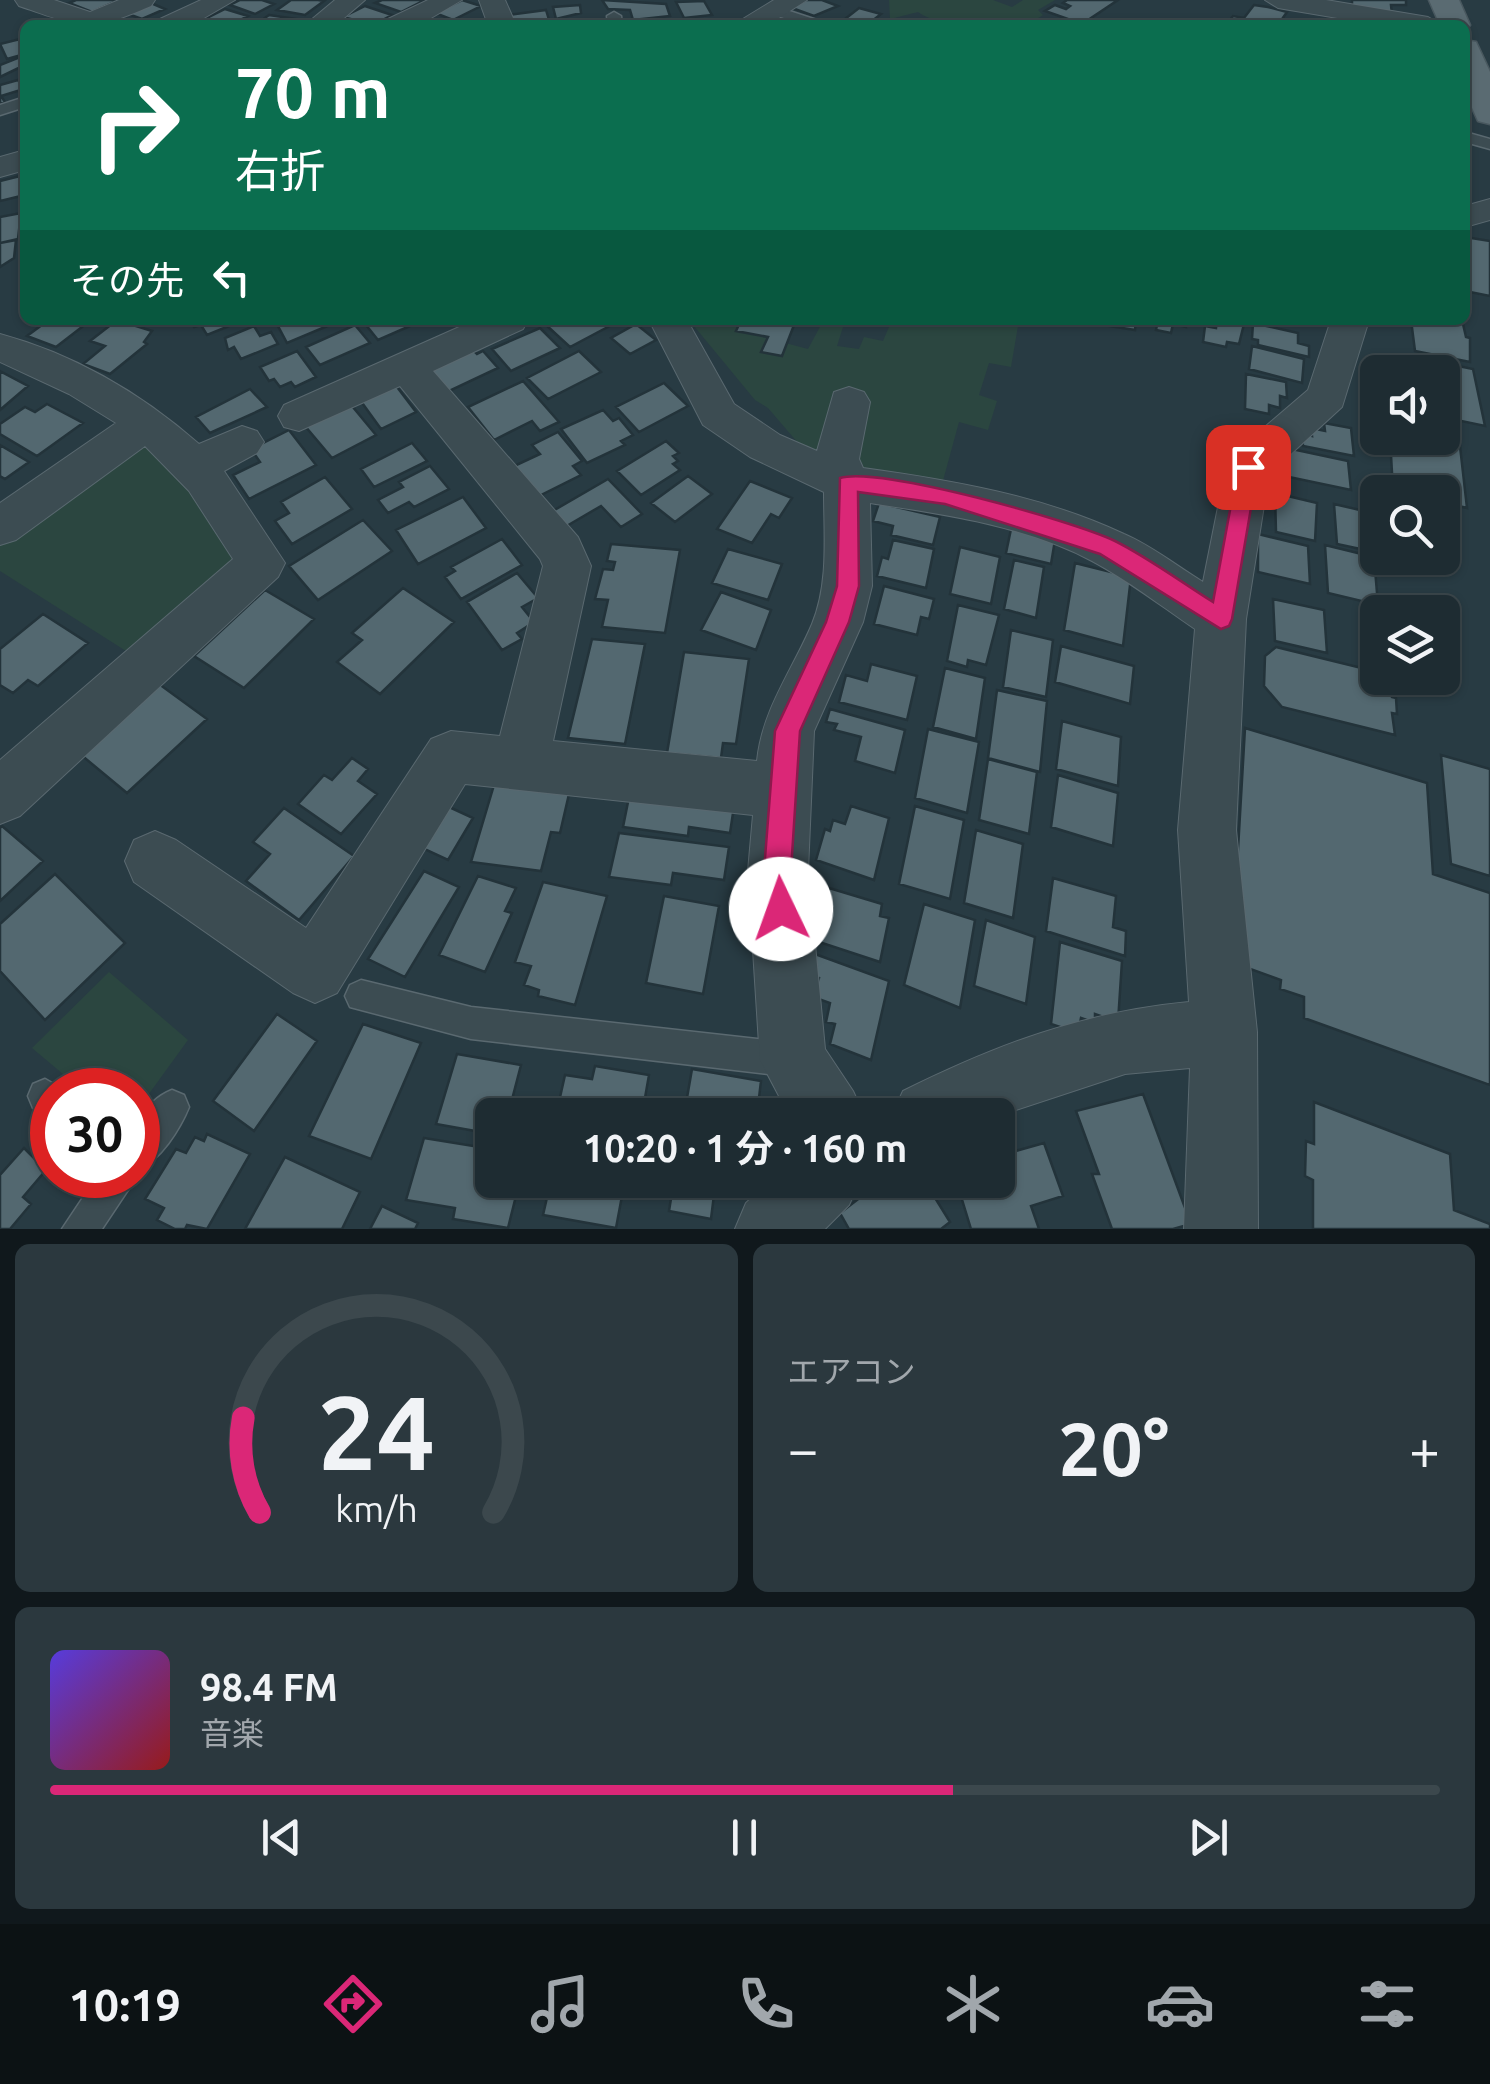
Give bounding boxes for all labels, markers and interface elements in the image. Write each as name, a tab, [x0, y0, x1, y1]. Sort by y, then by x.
text: 70 m	[235, 53, 391, 131]
icon: right	[70, 60, 200, 190]
text: 右折	[235, 145, 325, 196]
icon: left	[204, 250, 259, 305]
text: その先	[70, 259, 184, 301]
map controls	[1360, 355, 1460, 695]
button: sound	[1360, 355, 1460, 455]
pin	[1206, 425, 1291, 510]
icon: arrive	[1221, 440, 1276, 495]
button: search	[1360, 475, 1460, 575]
button: layers	[1360, 595, 1460, 695]
position arrow	[729, 857, 833, 961]
speed limit sign: 30	[30, 1068, 160, 1198]
text: 10:20 · 1 分 · 160 m	[583, 1127, 907, 1169]
text: エアコン	[788, 1353, 916, 1389]
text: 24	[318, 1373, 435, 1490]
text: 20°	[1058, 1406, 1169, 1490]
text: −	[788, 1418, 819, 1479]
text: +	[1409, 1418, 1440, 1479]
text: km/h	[335, 1489, 418, 1529]
text: 98.4 FM	[200, 1666, 338, 1708]
text: 音楽	[200, 1715, 264, 1751]
icon: previous	[254, 1810, 309, 1865]
icon: pause	[717, 1810, 772, 1865]
icon: next	[1181, 1810, 1236, 1865]
icon: directions	[318, 1969, 388, 2039]
icon: music	[525, 1969, 595, 2039]
icon: phone	[731, 1969, 801, 2039]
icon: climate	[938, 1969, 1008, 2039]
icon: car	[1145, 1969, 1215, 2039]
icon: filters	[1352, 1969, 1422, 2039]
text: 10:19	[68, 1979, 181, 2030]

